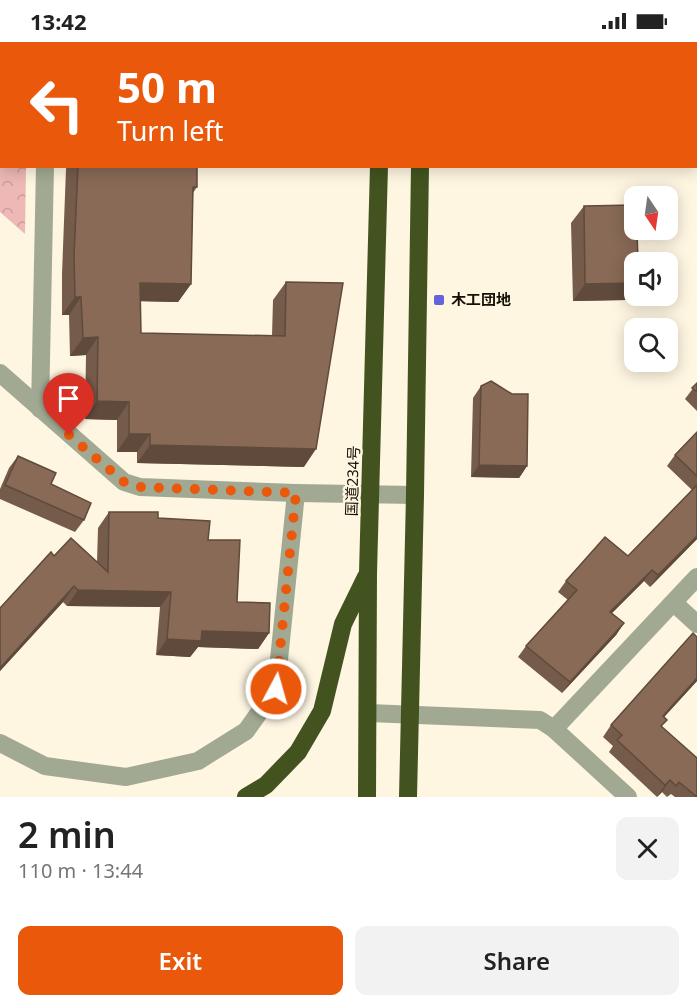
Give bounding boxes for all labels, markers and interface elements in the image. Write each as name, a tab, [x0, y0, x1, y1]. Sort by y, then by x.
text: 13:42	[30, 6, 87, 36]
text: 50 m	[117, 58, 217, 115]
icon: left	[18, 66, 96, 144]
text: Turn left	[117, 112, 223, 149]
north arrow	[624, 186, 678, 240]
map controls	[624, 186, 678, 372]
button: sound	[624, 252, 678, 306]
place label: 木工団地	[451, 289, 511, 309]
marker: 木工団地	[432, 293, 446, 307]
button: search	[624, 318, 678, 372]
pin	[43, 373, 94, 435]
icon: arrive	[52, 382, 85, 415]
street label: 国道234号	[341, 445, 363, 517]
position arrow	[244, 657, 308, 721]
text: 2 min	[18, 810, 116, 859]
button: close	[616, 817, 679, 880]
text: 110 m · 13:44	[18, 857, 143, 884]
button: Exit	[18, 926, 343, 995]
button: Share	[355, 926, 679, 995]

